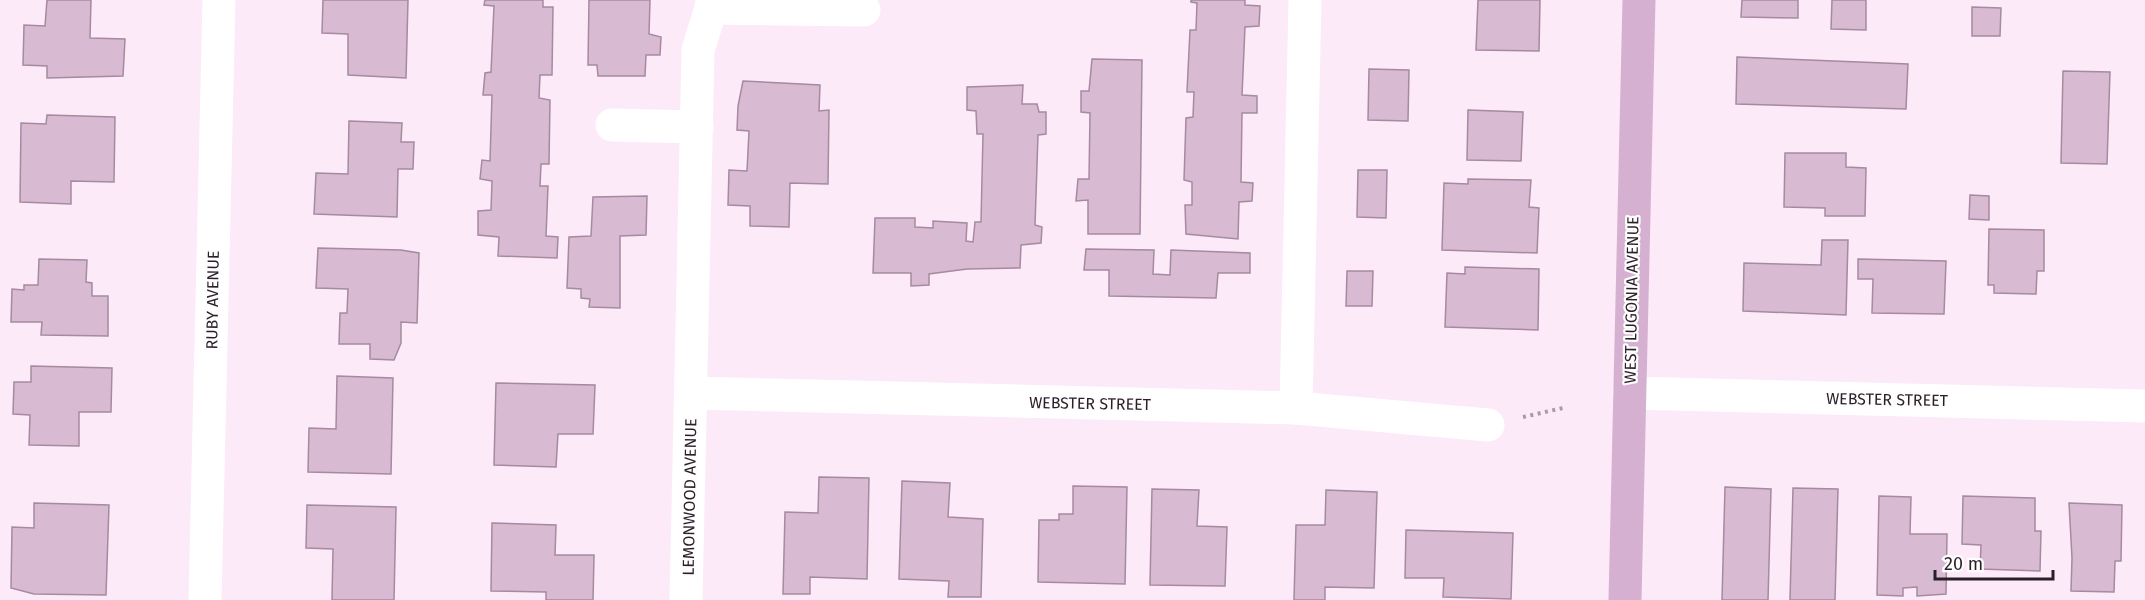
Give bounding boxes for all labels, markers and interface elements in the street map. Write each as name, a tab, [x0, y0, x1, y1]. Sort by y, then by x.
street label: WEST LUGONIA AVENUE	[1621, 216, 1642, 384]
street label: RUBY AVENUE	[202, 250, 223, 350]
street label: WEBSTER STREET	[1826, 389, 1949, 410]
street label: WEBSTER STREET	[1029, 393, 1152, 414]
street label: LEMONWOOD AVENUE	[679, 418, 700, 576]
scale bar	[1935, 543, 2054, 581]
text: 20 m	[1944, 553, 1983, 575]

